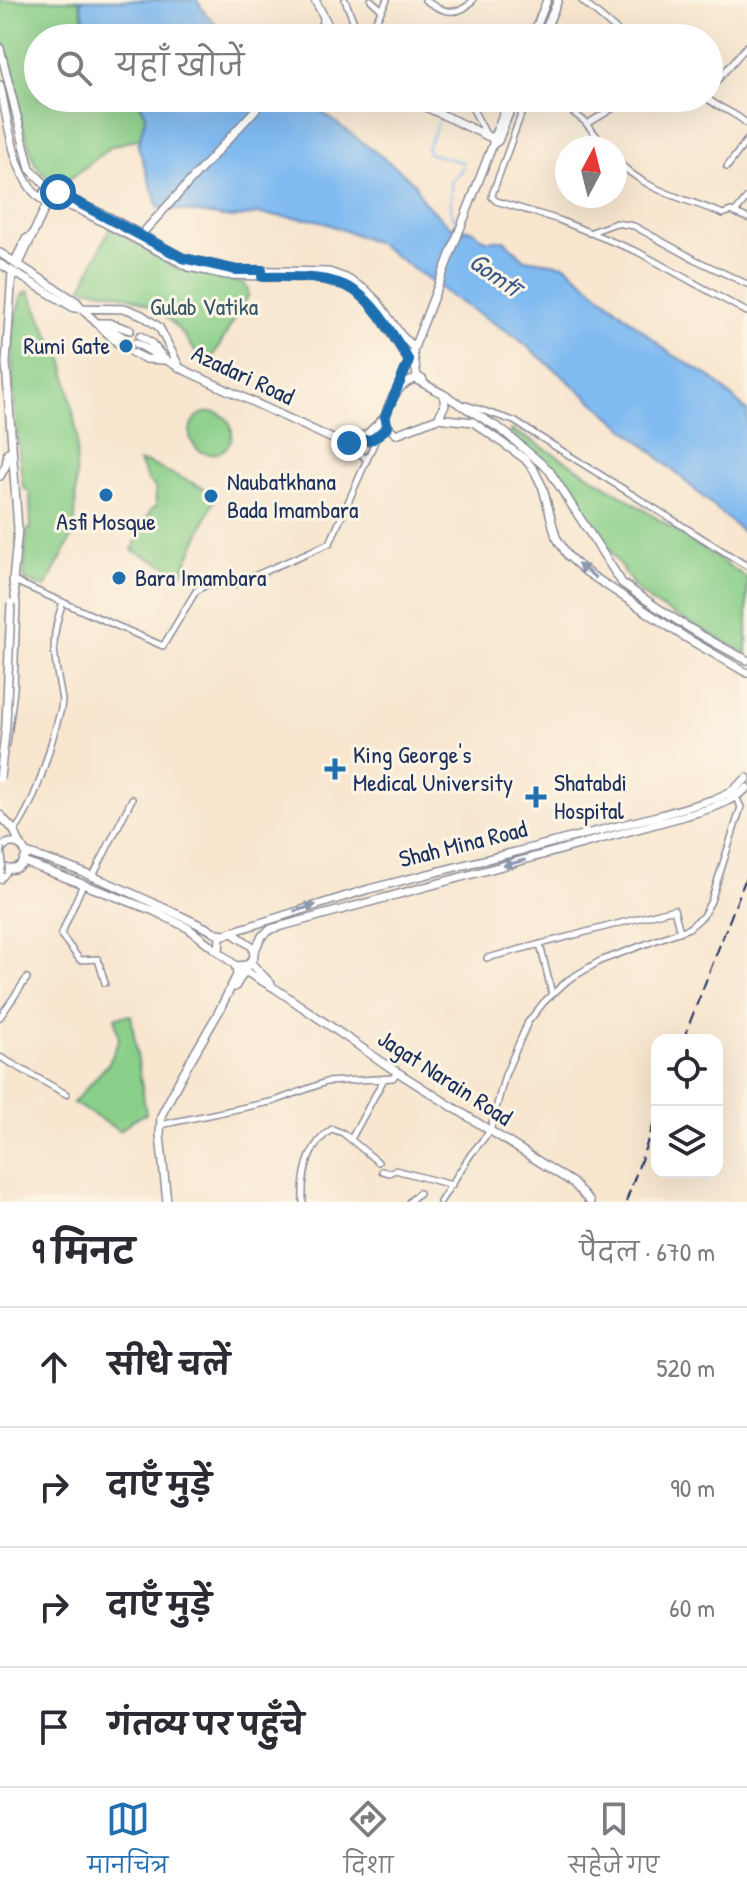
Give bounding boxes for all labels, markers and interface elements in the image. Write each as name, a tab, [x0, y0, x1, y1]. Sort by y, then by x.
search box	[24, 24, 723, 112]
text: यहाँ खोजें	[116, 45, 244, 85]
icon: search	[52, 46, 96, 90]
north arrow	[555, 136, 627, 208]
route start	[40, 174, 76, 210]
water label: Gomtī	[463, 243, 532, 307]
park label: Gulab Vatika	[150, 290, 258, 322]
place label: Rumi Gate	[24, 329, 110, 361]
street label: Azadari Road	[187, 336, 300, 412]
marker: Rumi Gate	[117, 337, 135, 355]
route end	[331, 425, 367, 461]
place label: Naubatkhana Bada Imambara	[227, 465, 359, 525]
marker: Asfi Mosque	[97, 486, 115, 504]
marker: Naubatkhana Bada Imambara	[202, 487, 220, 505]
place label: Asfi Mosque	[56, 505, 156, 537]
place label: Bara Imambara	[135, 561, 266, 593]
one-way arrow	[577, 564, 597, 580]
marker: Bara Imambara	[110, 569, 128, 587]
place label: King George's Medical University	[353, 738, 513, 798]
marker: King George's Medical University	[324, 758, 346, 780]
place label: Shatabdi Hospital	[554, 766, 627, 826]
marker: Shatabdi Hospital	[525, 786, 547, 808]
street label: Shah Mina Road	[395, 812, 530, 874]
one-way arrow	[502, 857, 527, 869]
one-way arrow	[294, 901, 318, 914]
street label: Jagat Narain Road	[372, 1022, 519, 1133]
map controls	[651, 1034, 723, 1178]
button: locate	[651, 1034, 723, 1106]
button: layers	[651, 1106, 723, 1178]
text: 9 मिनट	[32, 1228, 135, 1274]
text: पैदल · 670 m	[579, 1234, 715, 1269]
text: सीधे चलें	[108, 1344, 230, 1384]
icon: ahead	[32, 1345, 76, 1389]
text: 520 m	[657, 1350, 715, 1385]
text: दाएँ मुड़ें	[108, 1464, 212, 1504]
icon: right	[32, 1465, 76, 1509]
text: 90 m	[670, 1470, 715, 1505]
text: दाएँ मुड़ें	[108, 1584, 212, 1624]
icon: right	[32, 1585, 76, 1629]
text: 60 m	[669, 1590, 715, 1625]
text: गंतव्य पर पहुँचे	[108, 1704, 304, 1744]
icon: arrive	[32, 1705, 76, 1749]
tab: मानचित्र	[88, 1797, 168, 1890]
tab: दिशा	[343, 1797, 393, 1890]
tab: सहेजे गए	[569, 1797, 659, 1890]

